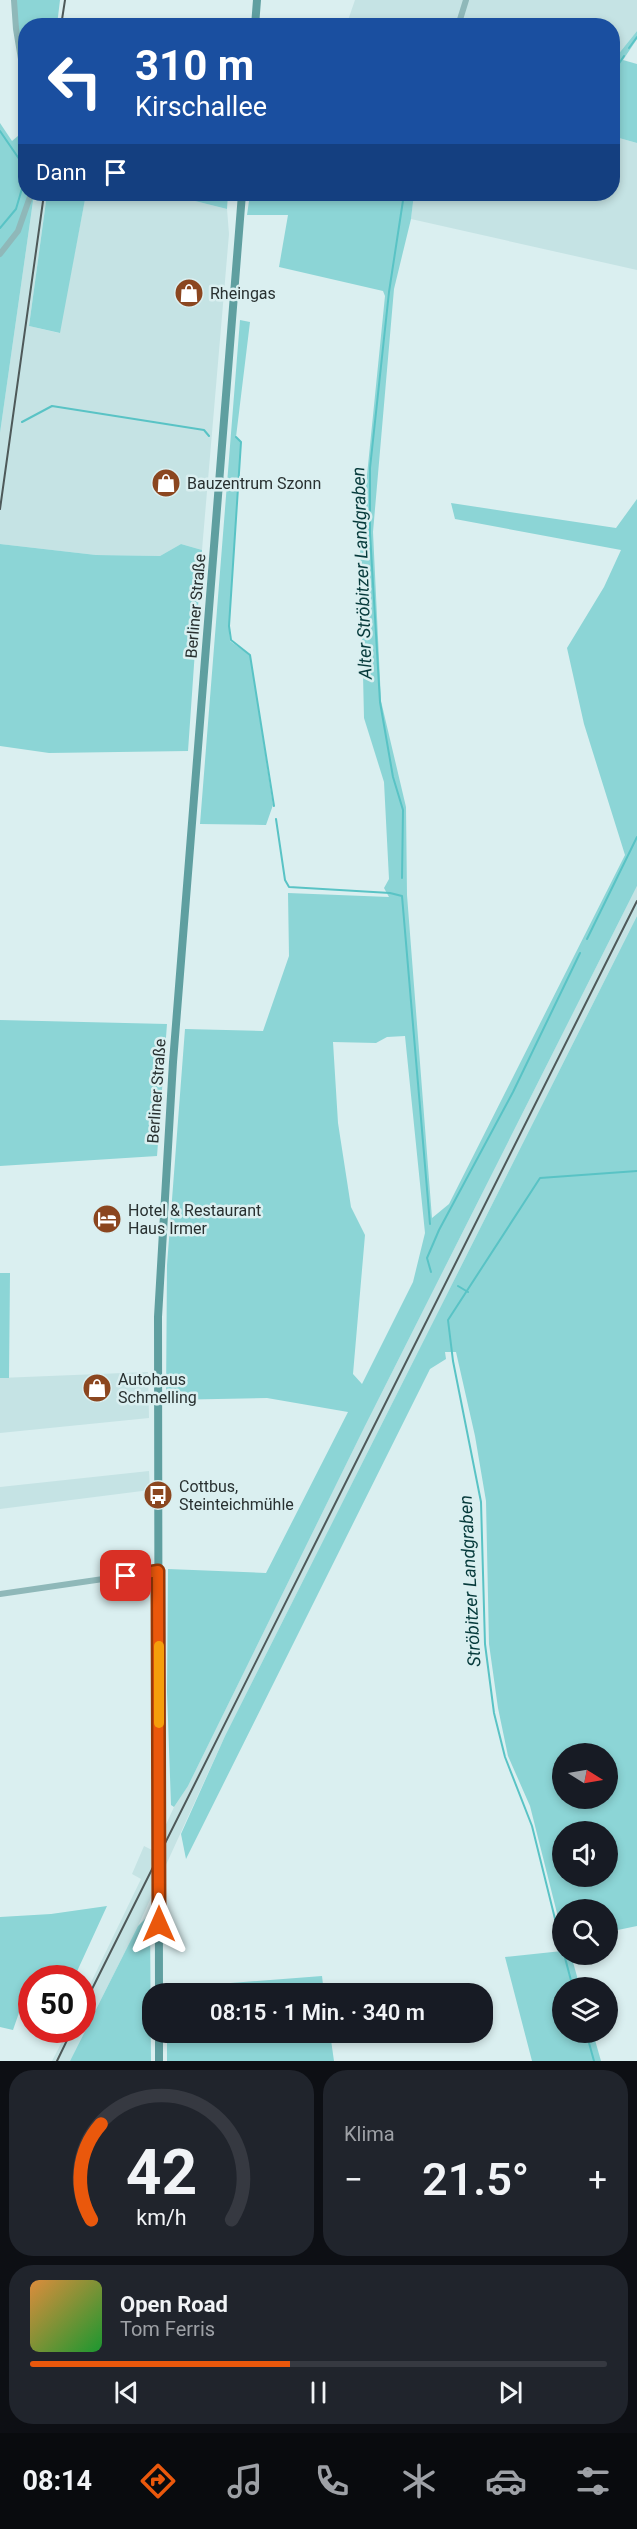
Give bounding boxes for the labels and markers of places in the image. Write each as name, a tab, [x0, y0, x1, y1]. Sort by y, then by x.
shop icon: Rheingas	[173, 277, 205, 309]
place label: Rheingas	[210, 284, 276, 303]
shop icon: Bauzentrum Szonn	[150, 467, 182, 499]
place label: Bauzentrum Szonn	[187, 474, 321, 493]
place label: Hotel & Restaurant Haus Irmer	[128, 1201, 261, 1238]
hotel icon: Hotel & Restaurant Haus Irmer	[91, 1203, 123, 1235]
place label: Autohaus Schmelling	[118, 1370, 197, 1407]
shop icon: Autohaus Schmelling	[81, 1372, 113, 1404]
place label: Cottbus, Steinteichmühle	[179, 1477, 294, 1514]
bus stop icon: Cottbus, Steinteichmühle	[142, 1479, 174, 1511]
pin	[100, 1550, 151, 1601]

